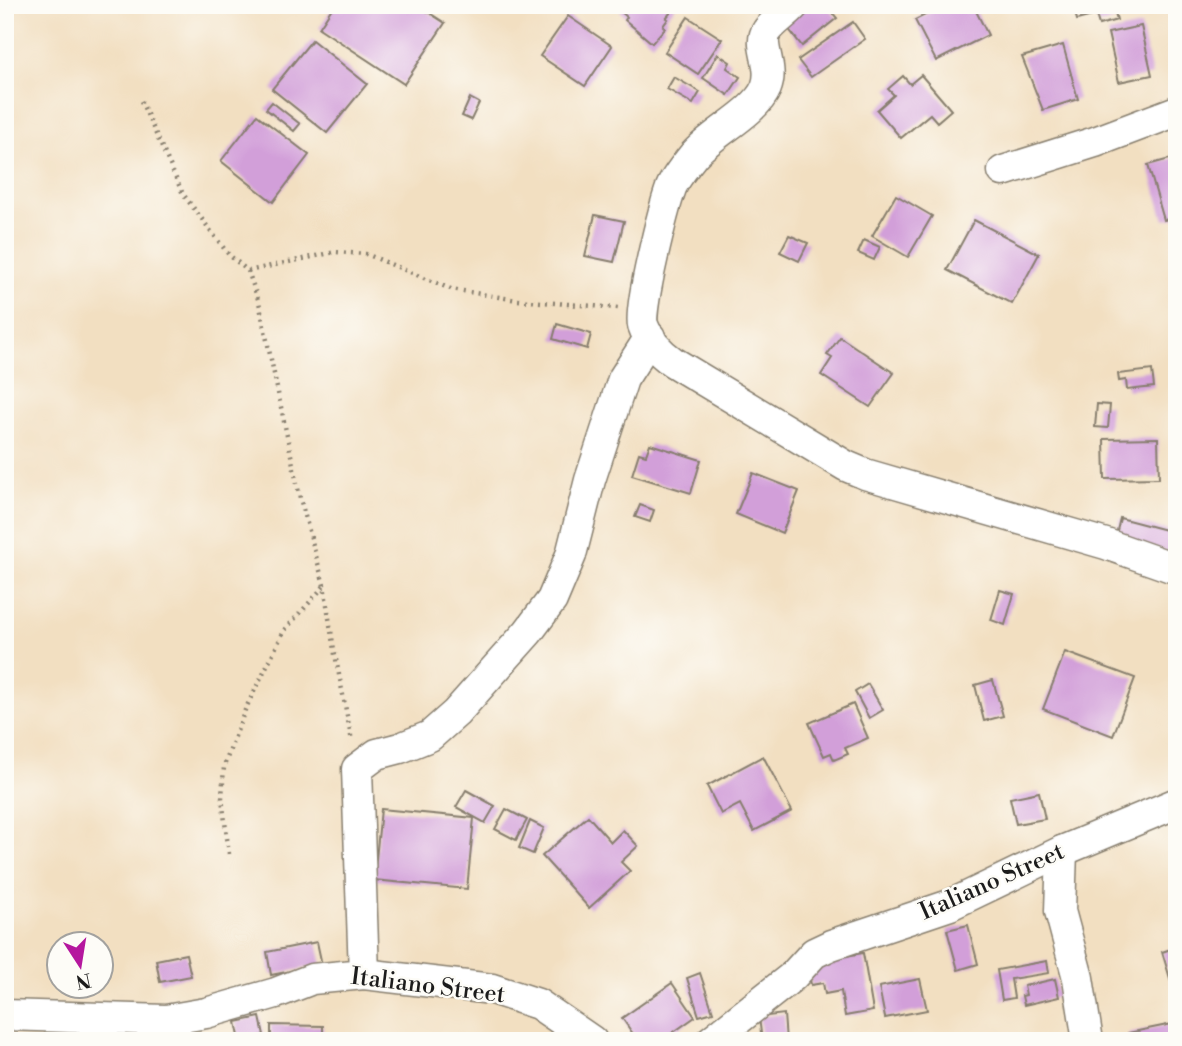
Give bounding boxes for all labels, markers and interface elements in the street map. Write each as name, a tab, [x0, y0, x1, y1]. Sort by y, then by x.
street label: Italiano Street	[915, 837, 1069, 927]
north arrow	[46, 930, 116, 1000]
street label: Italiano Street	[349, 962, 507, 1010]
text: N	[73, 967, 93, 994]

